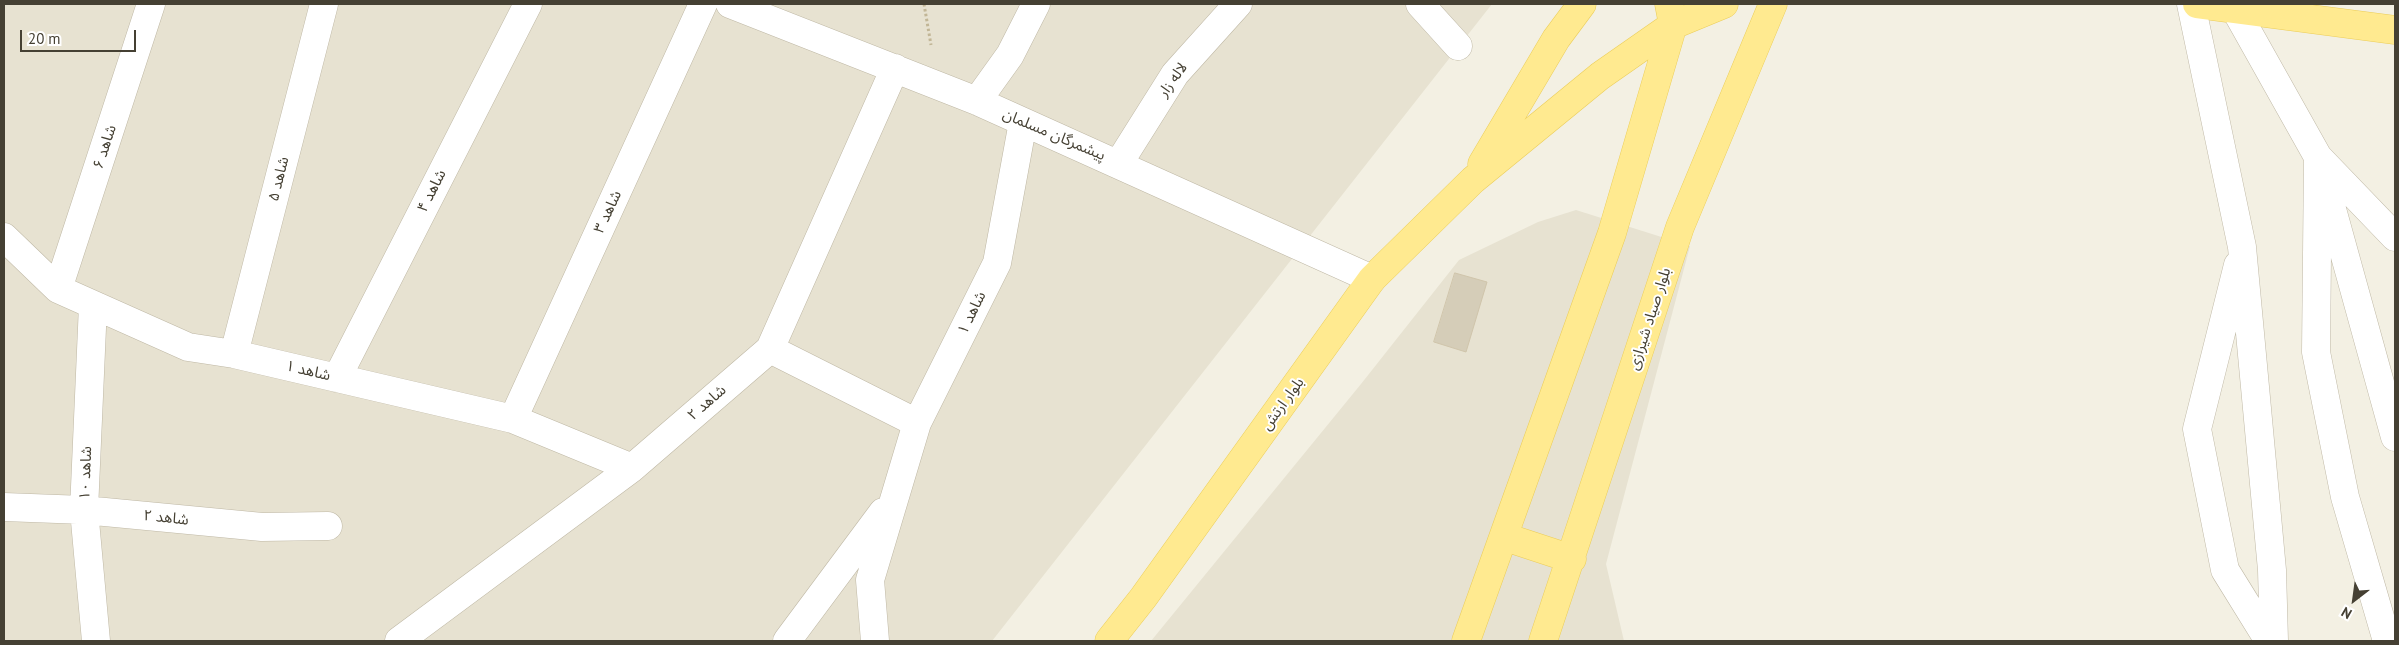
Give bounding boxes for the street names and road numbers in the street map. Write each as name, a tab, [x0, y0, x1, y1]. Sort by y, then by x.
street label: لاله زار	[1155, 59, 1191, 101]
street label: پیشمرگان مسلمان	[1000, 105, 1108, 165]
street label: شاهد ۶	[89, 123, 121, 171]
street label: شاهد ۵	[265, 155, 293, 203]
street label: شاهد ۴	[414, 167, 450, 215]
street label: شاهد ۳	[590, 188, 626, 236]
street label: بلوار صیاد شیرازی	[1625, 265, 1675, 373]
street label: شاهد ۱	[954, 289, 990, 337]
street label: شاهد ۱	[284, 357, 332, 385]
street label: بلوار ارتش	[1258, 374, 1308, 434]
street label: شاهد ۲	[684, 381, 730, 425]
street label: شاهد ۱۰	[76, 446, 96, 500]
street label: شاهد ۲	[143, 507, 189, 529]

